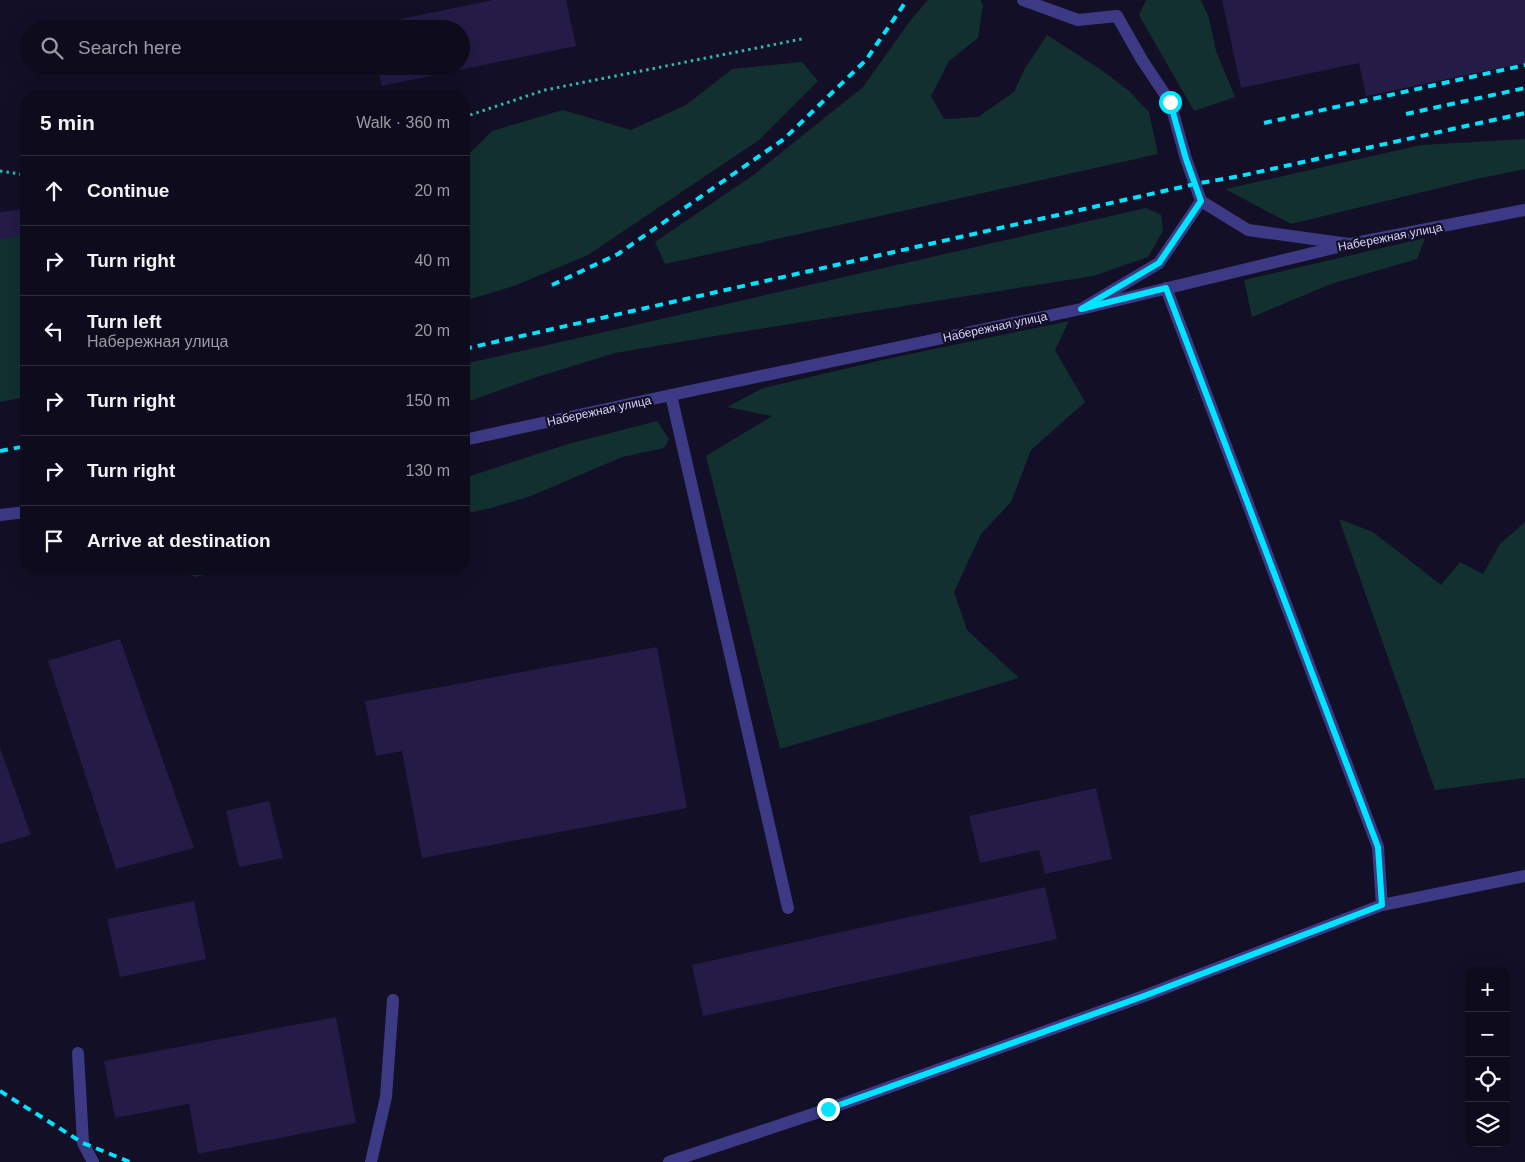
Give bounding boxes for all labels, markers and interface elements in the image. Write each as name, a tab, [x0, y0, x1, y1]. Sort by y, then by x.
search box	[20, 20, 470, 75]
icon: search	[38, 34, 66, 62]
text: Search here	[78, 37, 182, 58]
route start	[1159, 91, 1182, 114]
text: 5 min	[40, 111, 95, 134]
text: Walk · 360 m	[356, 114, 450, 131]
icon: ahead	[40, 177, 68, 205]
text: Continue	[87, 180, 169, 201]
text: 20 m	[414, 182, 450, 199]
street label: Набережная улица	[1337, 220, 1444, 254]
icon: right	[40, 247, 68, 275]
text: Turn right	[87, 250, 175, 271]
text: 40 m	[414, 252, 450, 269]
street label: Набережная улица	[942, 309, 1049, 345]
text: Turn left	[87, 311, 162, 332]
icon: left	[40, 317, 68, 345]
text: 20 m	[414, 322, 450, 339]
text: Набережная улица	[87, 333, 228, 350]
icon: right	[40, 387, 68, 415]
text: Turn right	[87, 390, 175, 411]
text: 150 m	[406, 392, 450, 409]
street label: Набережная улица	[546, 393, 653, 429]
icon: right	[40, 457, 68, 485]
text: Turn right	[87, 460, 175, 481]
text: 130 m	[406, 462, 450, 479]
icon: arrive	[40, 527, 68, 555]
text: Arrive at destination	[87, 530, 271, 551]
map controls	[1465, 967, 1510, 1147]
button: +	[1465, 967, 1510, 1012]
button: −	[1465, 1012, 1510, 1057]
button: locate	[1465, 1057, 1510, 1102]
route end	[817, 1098, 840, 1121]
button: layers	[1465, 1102, 1510, 1147]

